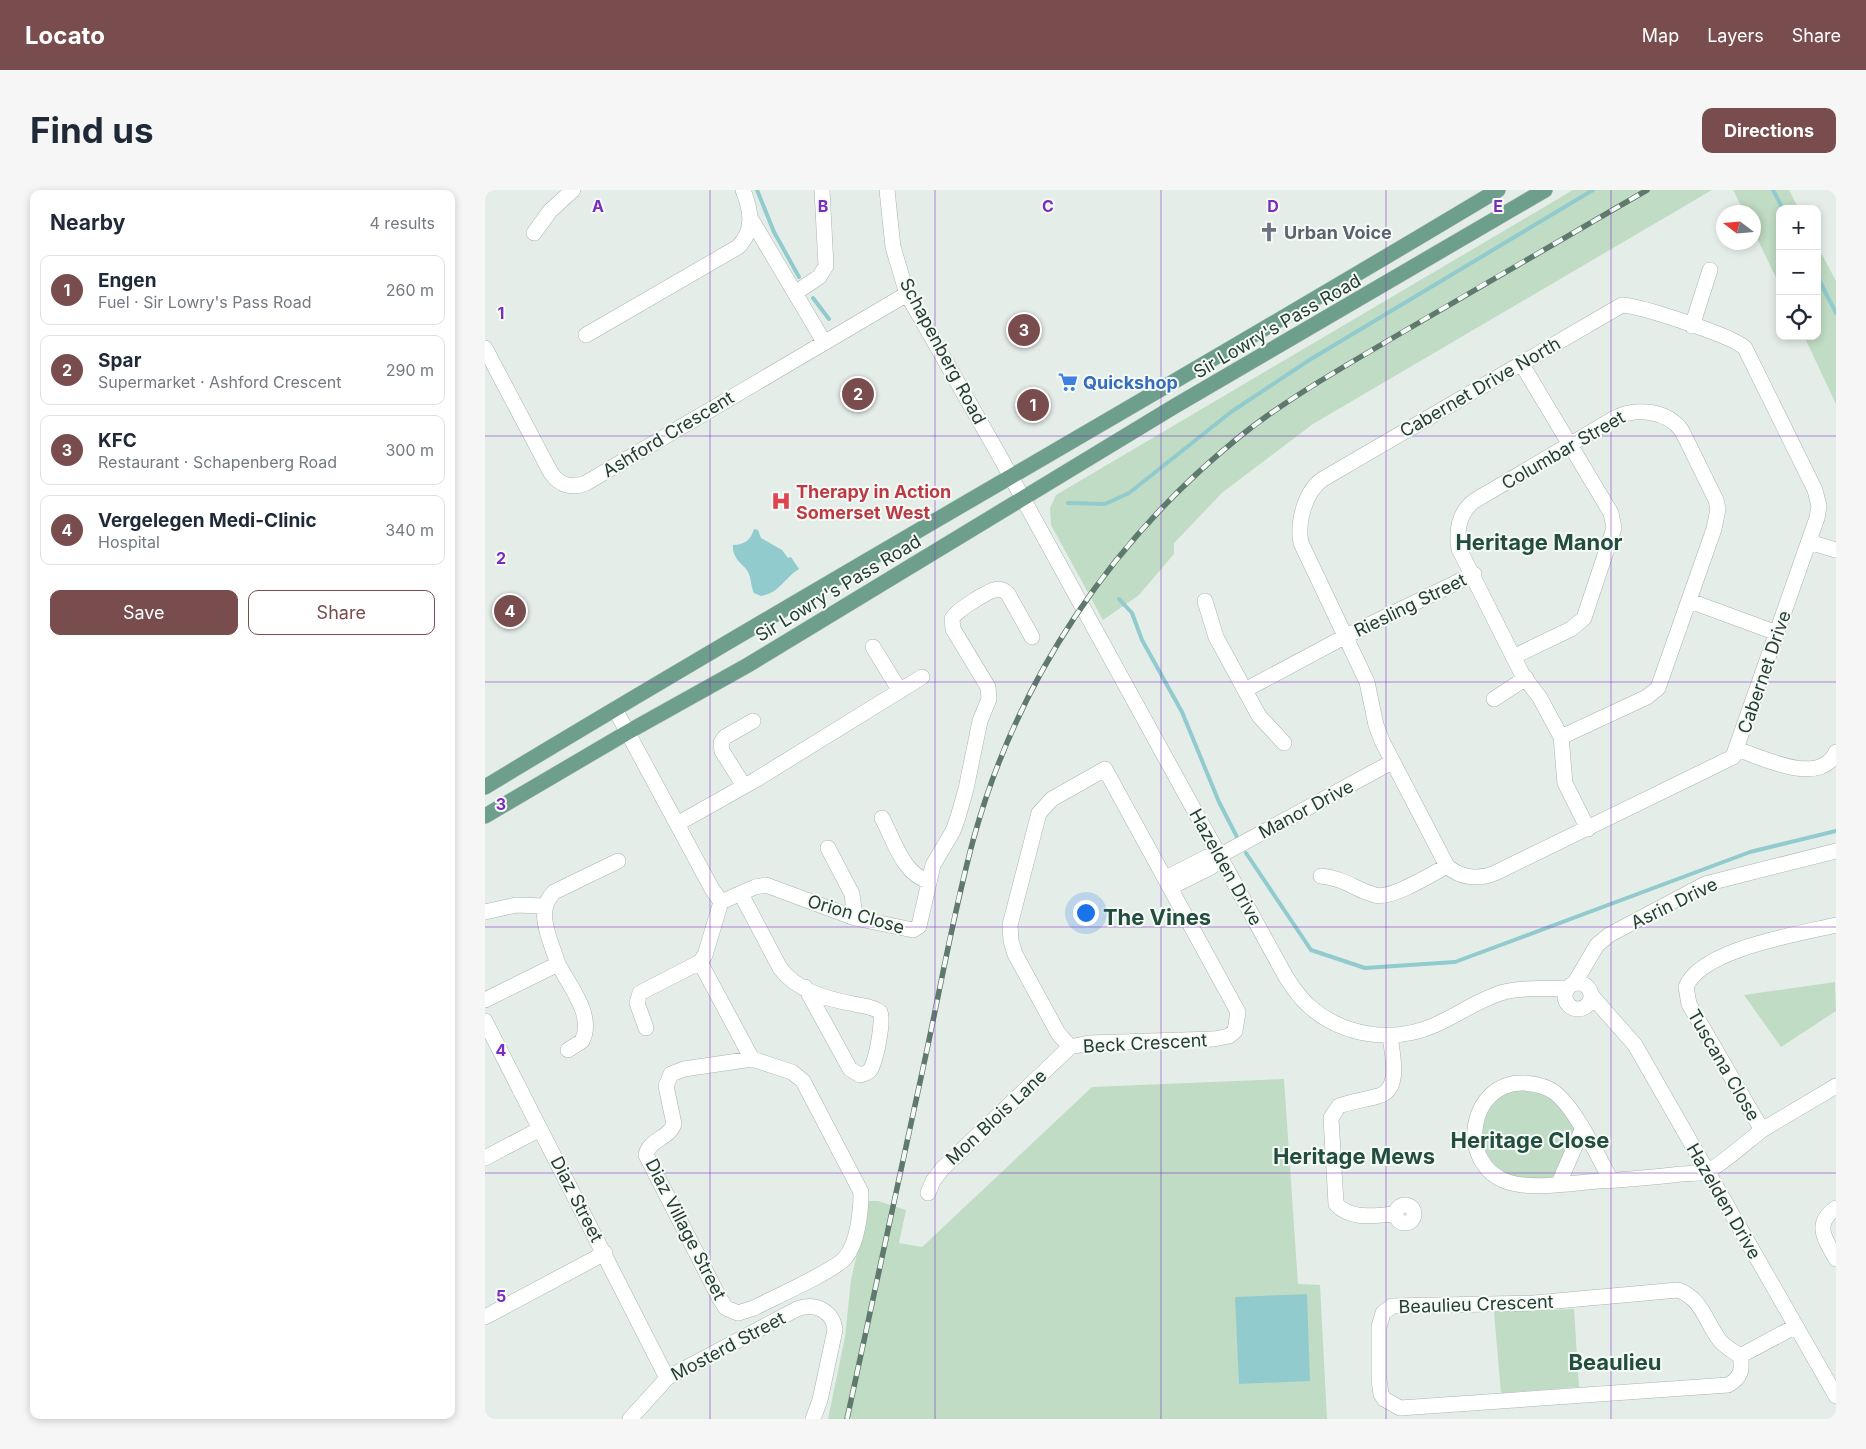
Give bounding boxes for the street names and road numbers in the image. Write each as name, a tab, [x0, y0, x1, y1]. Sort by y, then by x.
street label: Sir Lowry's Pass Road	[1190, 270, 1364, 382]
street label: Schapenberg Road	[896, 274, 990, 428]
street label: Cabernet Drive North	[1396, 333, 1564, 441]
street label: Ashford Crescent	[599, 387, 737, 481]
street label: Columbar Street	[1498, 406, 1628, 494]
street label: Sir Lowry's Pass Road	[751, 530, 925, 646]
street label: Riesling Street	[1350, 569, 1470, 641]
street label: Cabernet Drive	[1733, 608, 1795, 736]
street label: Manor Drive	[1255, 775, 1357, 843]
street label: Hazelden Drive	[1185, 805, 1267, 929]
street label: Asrin Drive	[1627, 873, 1721, 933]
street label: Orion Close	[805, 890, 907, 938]
street label: Tuscana Close	[1684, 1006, 1764, 1124]
street label: Beck Crescent	[1082, 1029, 1208, 1057]
street label: Mon Blois Lane	[941, 1065, 1051, 1169]
street label: Hazelden Drive	[1682, 1139, 1766, 1263]
street label: Diaz Street	[546, 1153, 608, 1245]
street label: Diaz Village Street	[641, 1155, 731, 1303]
street label: Beaulieu Crescent	[1398, 1291, 1554, 1317]
street label: Mosterd Street	[667, 1307, 789, 1385]

